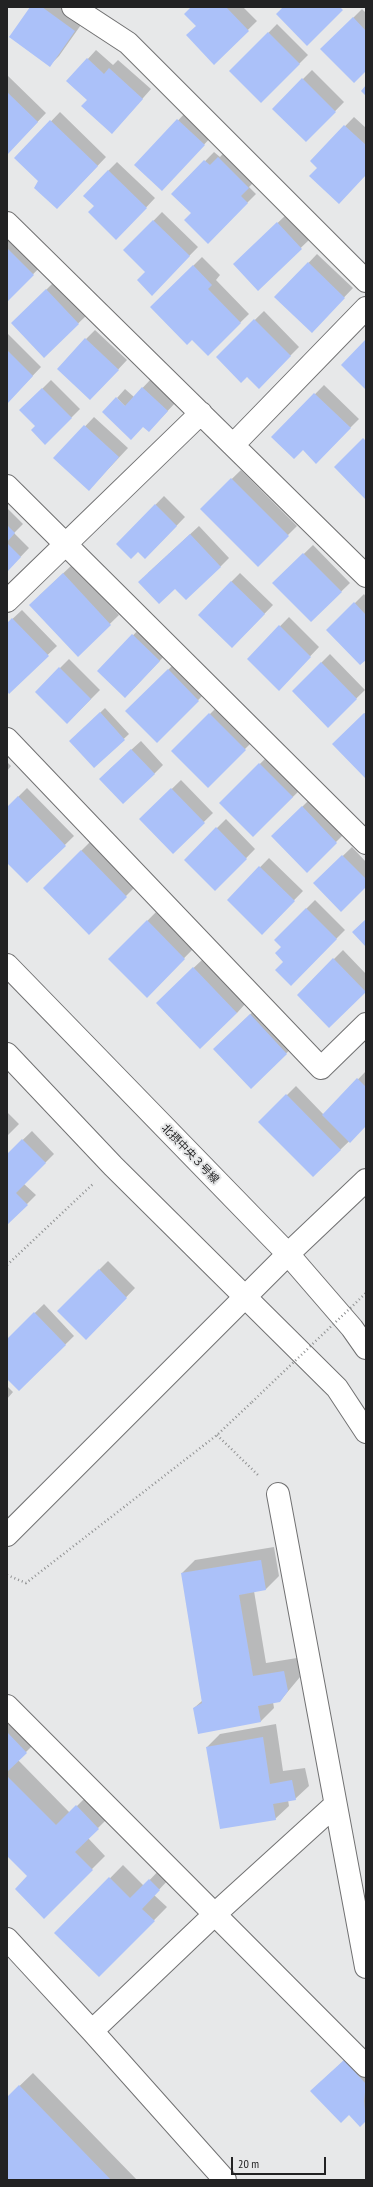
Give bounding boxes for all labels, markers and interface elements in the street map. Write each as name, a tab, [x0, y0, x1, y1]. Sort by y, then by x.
street label: 北摂中央３号線	[159, 1122, 221, 1186]
scale bar	[233, 2149, 328, 2175]
text: 20 m	[238, 2156, 259, 2171]

